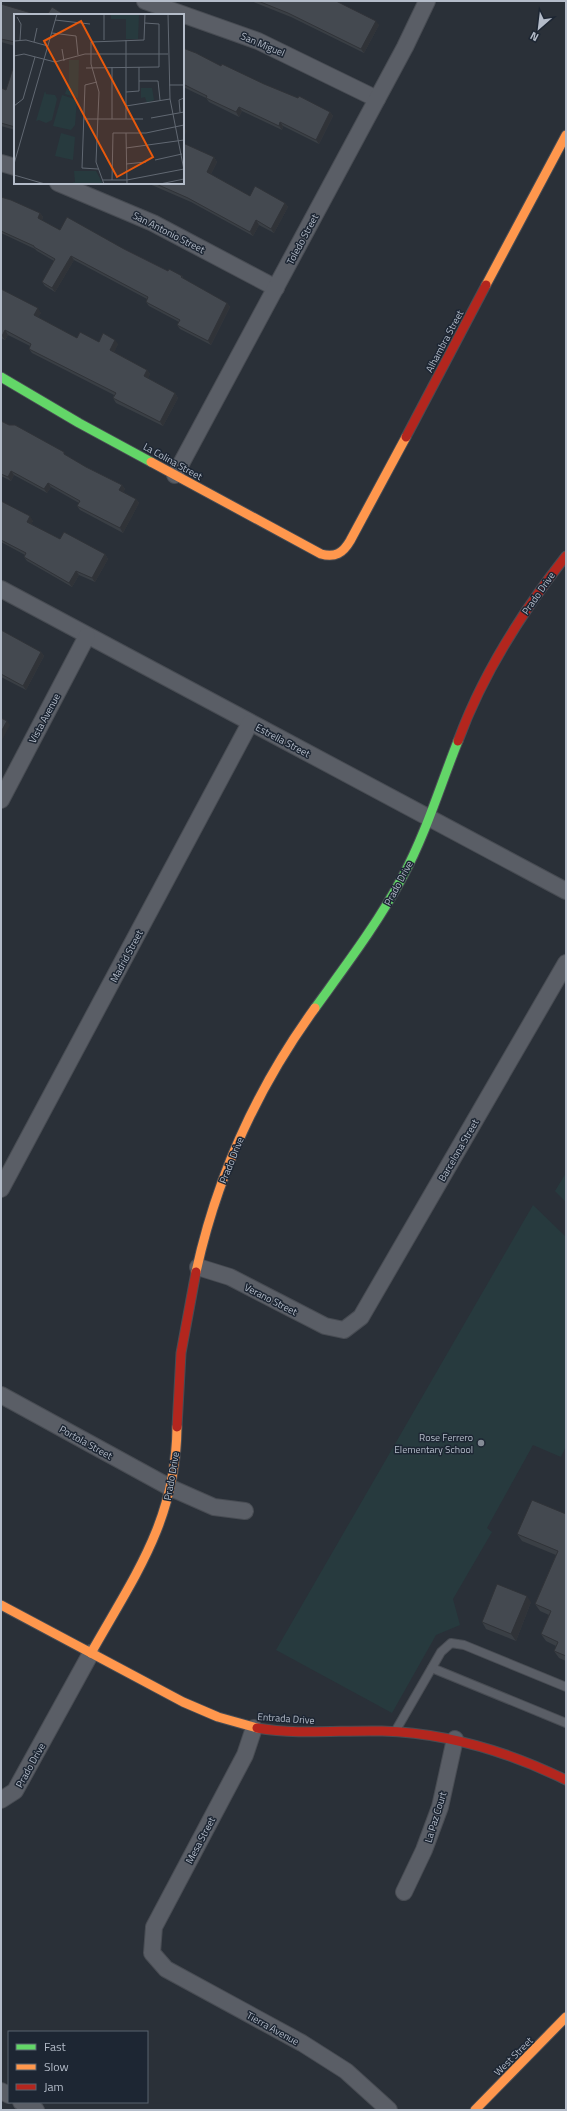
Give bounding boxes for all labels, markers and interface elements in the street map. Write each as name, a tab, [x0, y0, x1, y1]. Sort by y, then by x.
north arrow	[519, 8, 559, 48]
inset map	[14, 14, 184, 184]
street label: San Miguel	[239, 28, 287, 60]
text: N	[527, 28, 541, 46]
street label: San Antonio Street	[130, 208, 208, 257]
street label: Toledo Street	[283, 211, 322, 267]
street label: Alhambra Street	[422, 307, 467, 375]
street label: La Colina Street	[140, 439, 205, 484]
street label: Prado Drive	[518, 569, 559, 618]
street label: Vista Avenue	[25, 691, 64, 746]
street label: Estrella Street	[253, 720, 313, 761]
street label: Prado Drive	[380, 858, 417, 908]
street label: Madrid Street	[106, 927, 147, 985]
street label: Barcelona Street	[434, 1116, 483, 1184]
street label: Prado Drive	[215, 1135, 248, 1186]
street label: Verano Street	[242, 1280, 300, 1319]
street label: Portola Street	[56, 1422, 115, 1463]
place label: Rose Ferrero Elementary School	[394, 1430, 473, 1457]
marker: Rose Ferrero Elementary School	[476, 1438, 486, 1448]
street label: Prado Drive	[160, 1451, 183, 1502]
street label: Entrada Drive	[257, 1709, 315, 1728]
street label: Prado Drive	[12, 1740, 49, 1790]
street label: La Paz Court	[421, 1789, 450, 1844]
street label: Mesa Street	[182, 1814, 219, 1866]
street label: Tierra Avenue	[244, 2008, 302, 2049]
legend	[8, 2031, 148, 2103]
street label: West Street	[490, 2033, 537, 2079]
text: Fast	[44, 2037, 67, 2056]
text: Slow	[44, 2057, 69, 2076]
text: Jam	[44, 2077, 64, 2096]

